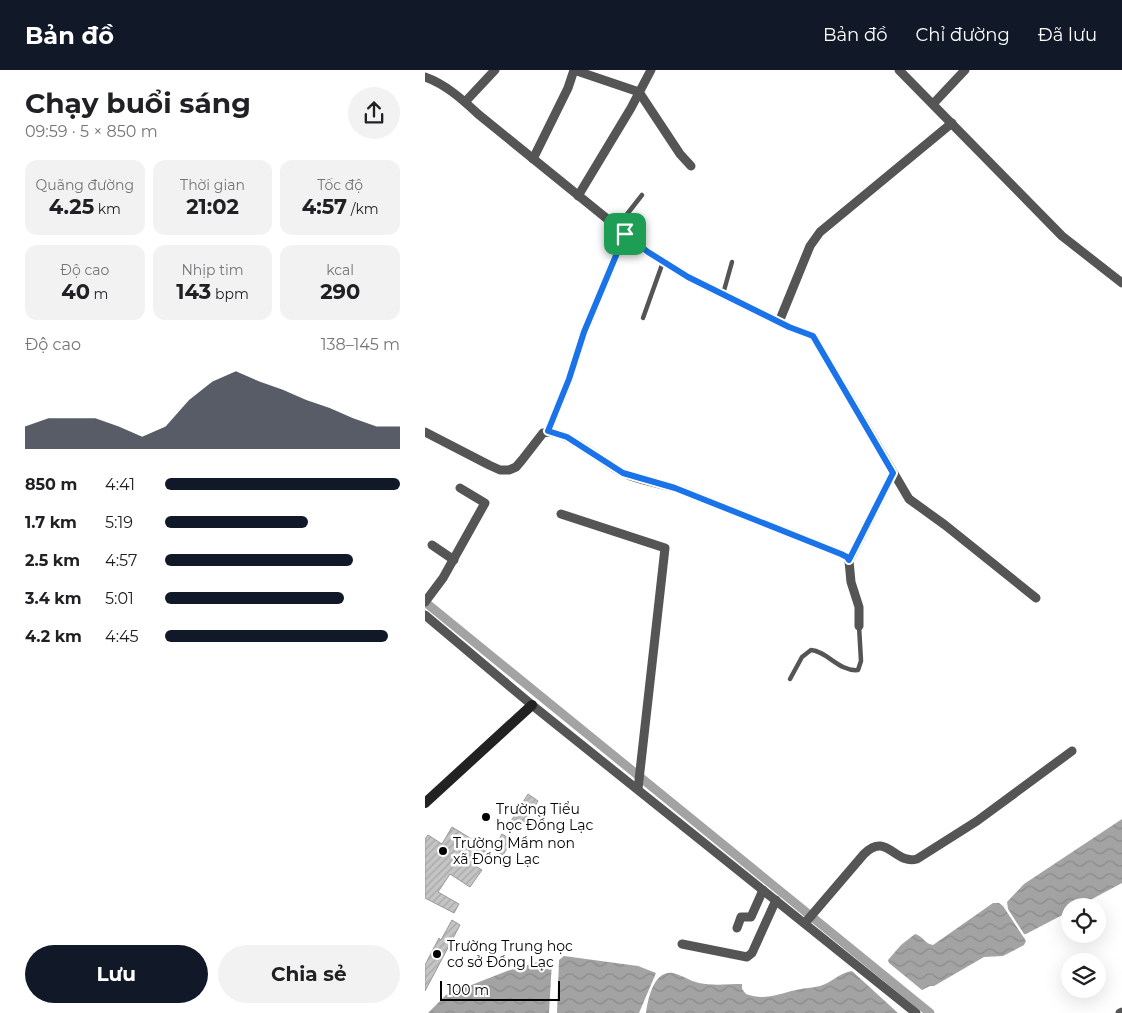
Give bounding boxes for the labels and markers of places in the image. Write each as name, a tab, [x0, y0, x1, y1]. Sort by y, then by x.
pin	[604, 213, 646, 255]
place label: Trường Tiểu học Đồng Lạc	[496, 800, 593, 834]
marker: Trường Tiểu học Đồng Lạc	[480, 811, 492, 823]
place label: Trường Mầm non xã Đồng Lạc	[453, 834, 575, 868]
marker: Trường Mầm non xã Đồng Lạc	[437, 845, 449, 857]
place label: Trường Trung học cơ sở Đồng Lạc	[447, 937, 573, 971]
marker: Trường Trung học cơ sở Đồng Lạc	[431, 948, 443, 960]

